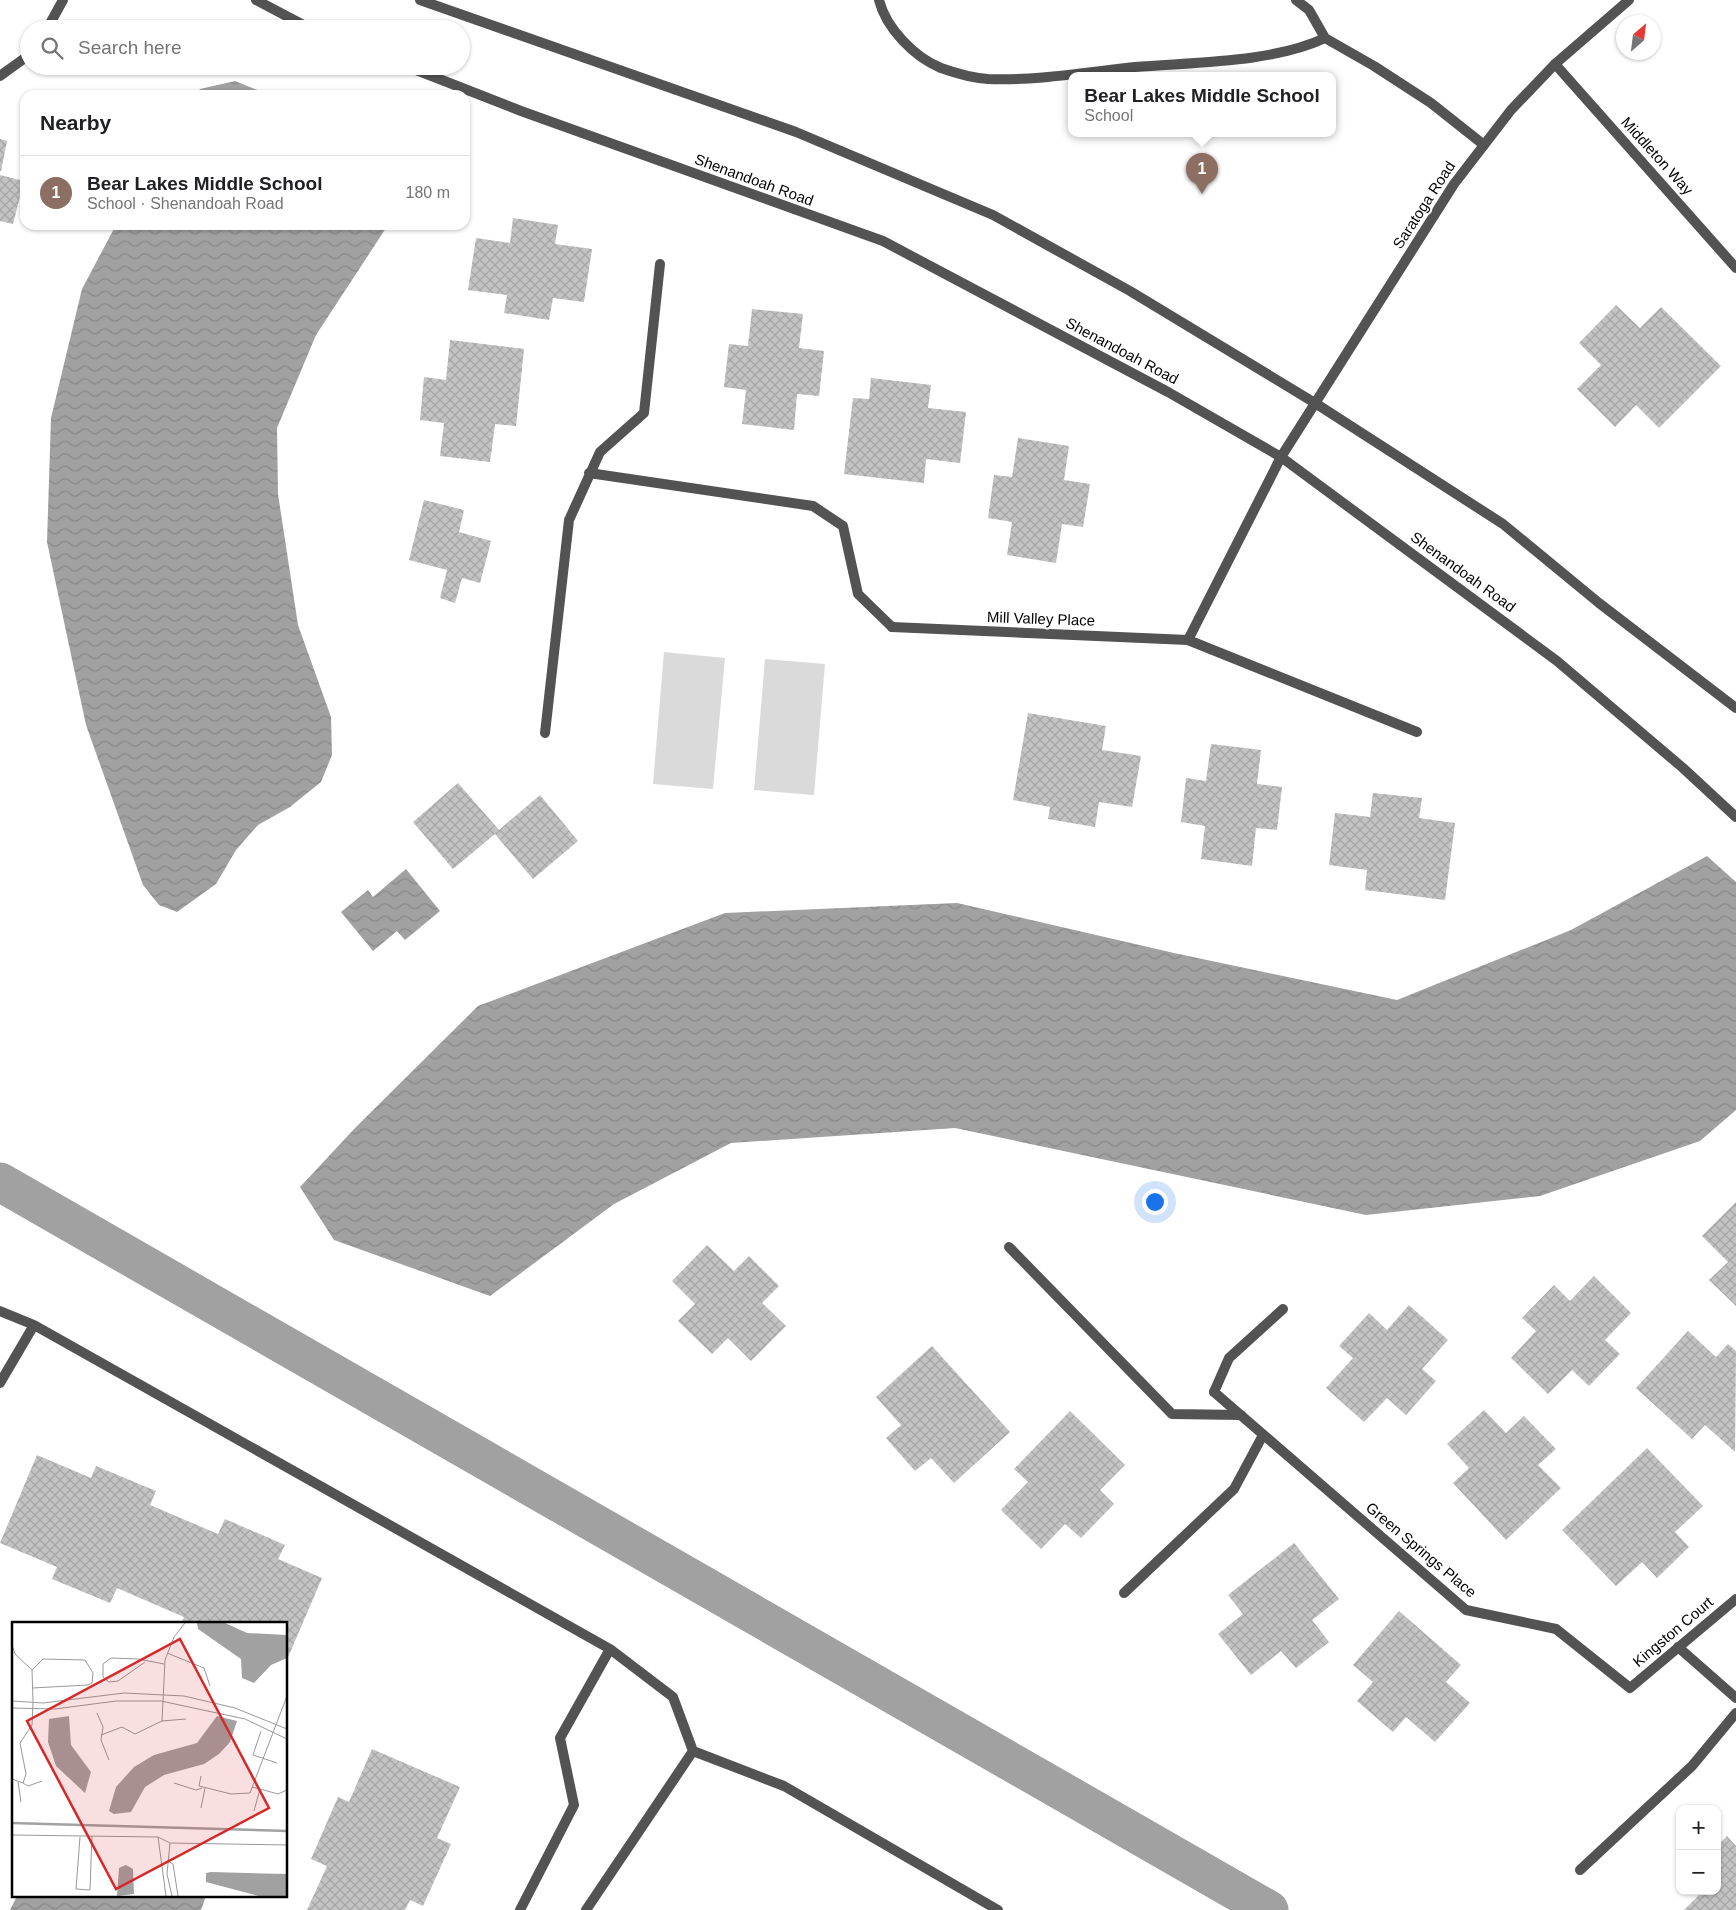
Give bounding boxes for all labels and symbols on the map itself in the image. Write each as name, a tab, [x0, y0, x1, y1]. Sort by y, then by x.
north arrow	[1616, 15, 1661, 60]
street label: Middleton Way	[1618, 113, 1697, 198]
street label: Shenandoah Road	[692, 150, 816, 209]
pin: 1	[1186, 153, 1218, 194]
street label: Saratoga Road	[1389, 158, 1458, 252]
street label: Shenandoah Road	[1063, 314, 1181, 387]
street label: Shenandoah Road	[1408, 528, 1519, 615]
street label: Mill Valley Place	[987, 608, 1095, 629]
your location	[1142, 1189, 1168, 1215]
street label: Green Springs Place	[1363, 1499, 1480, 1601]
street label: Kingston Court	[1629, 1593, 1717, 1670]
inset map	[12, 1622, 288, 1898]

